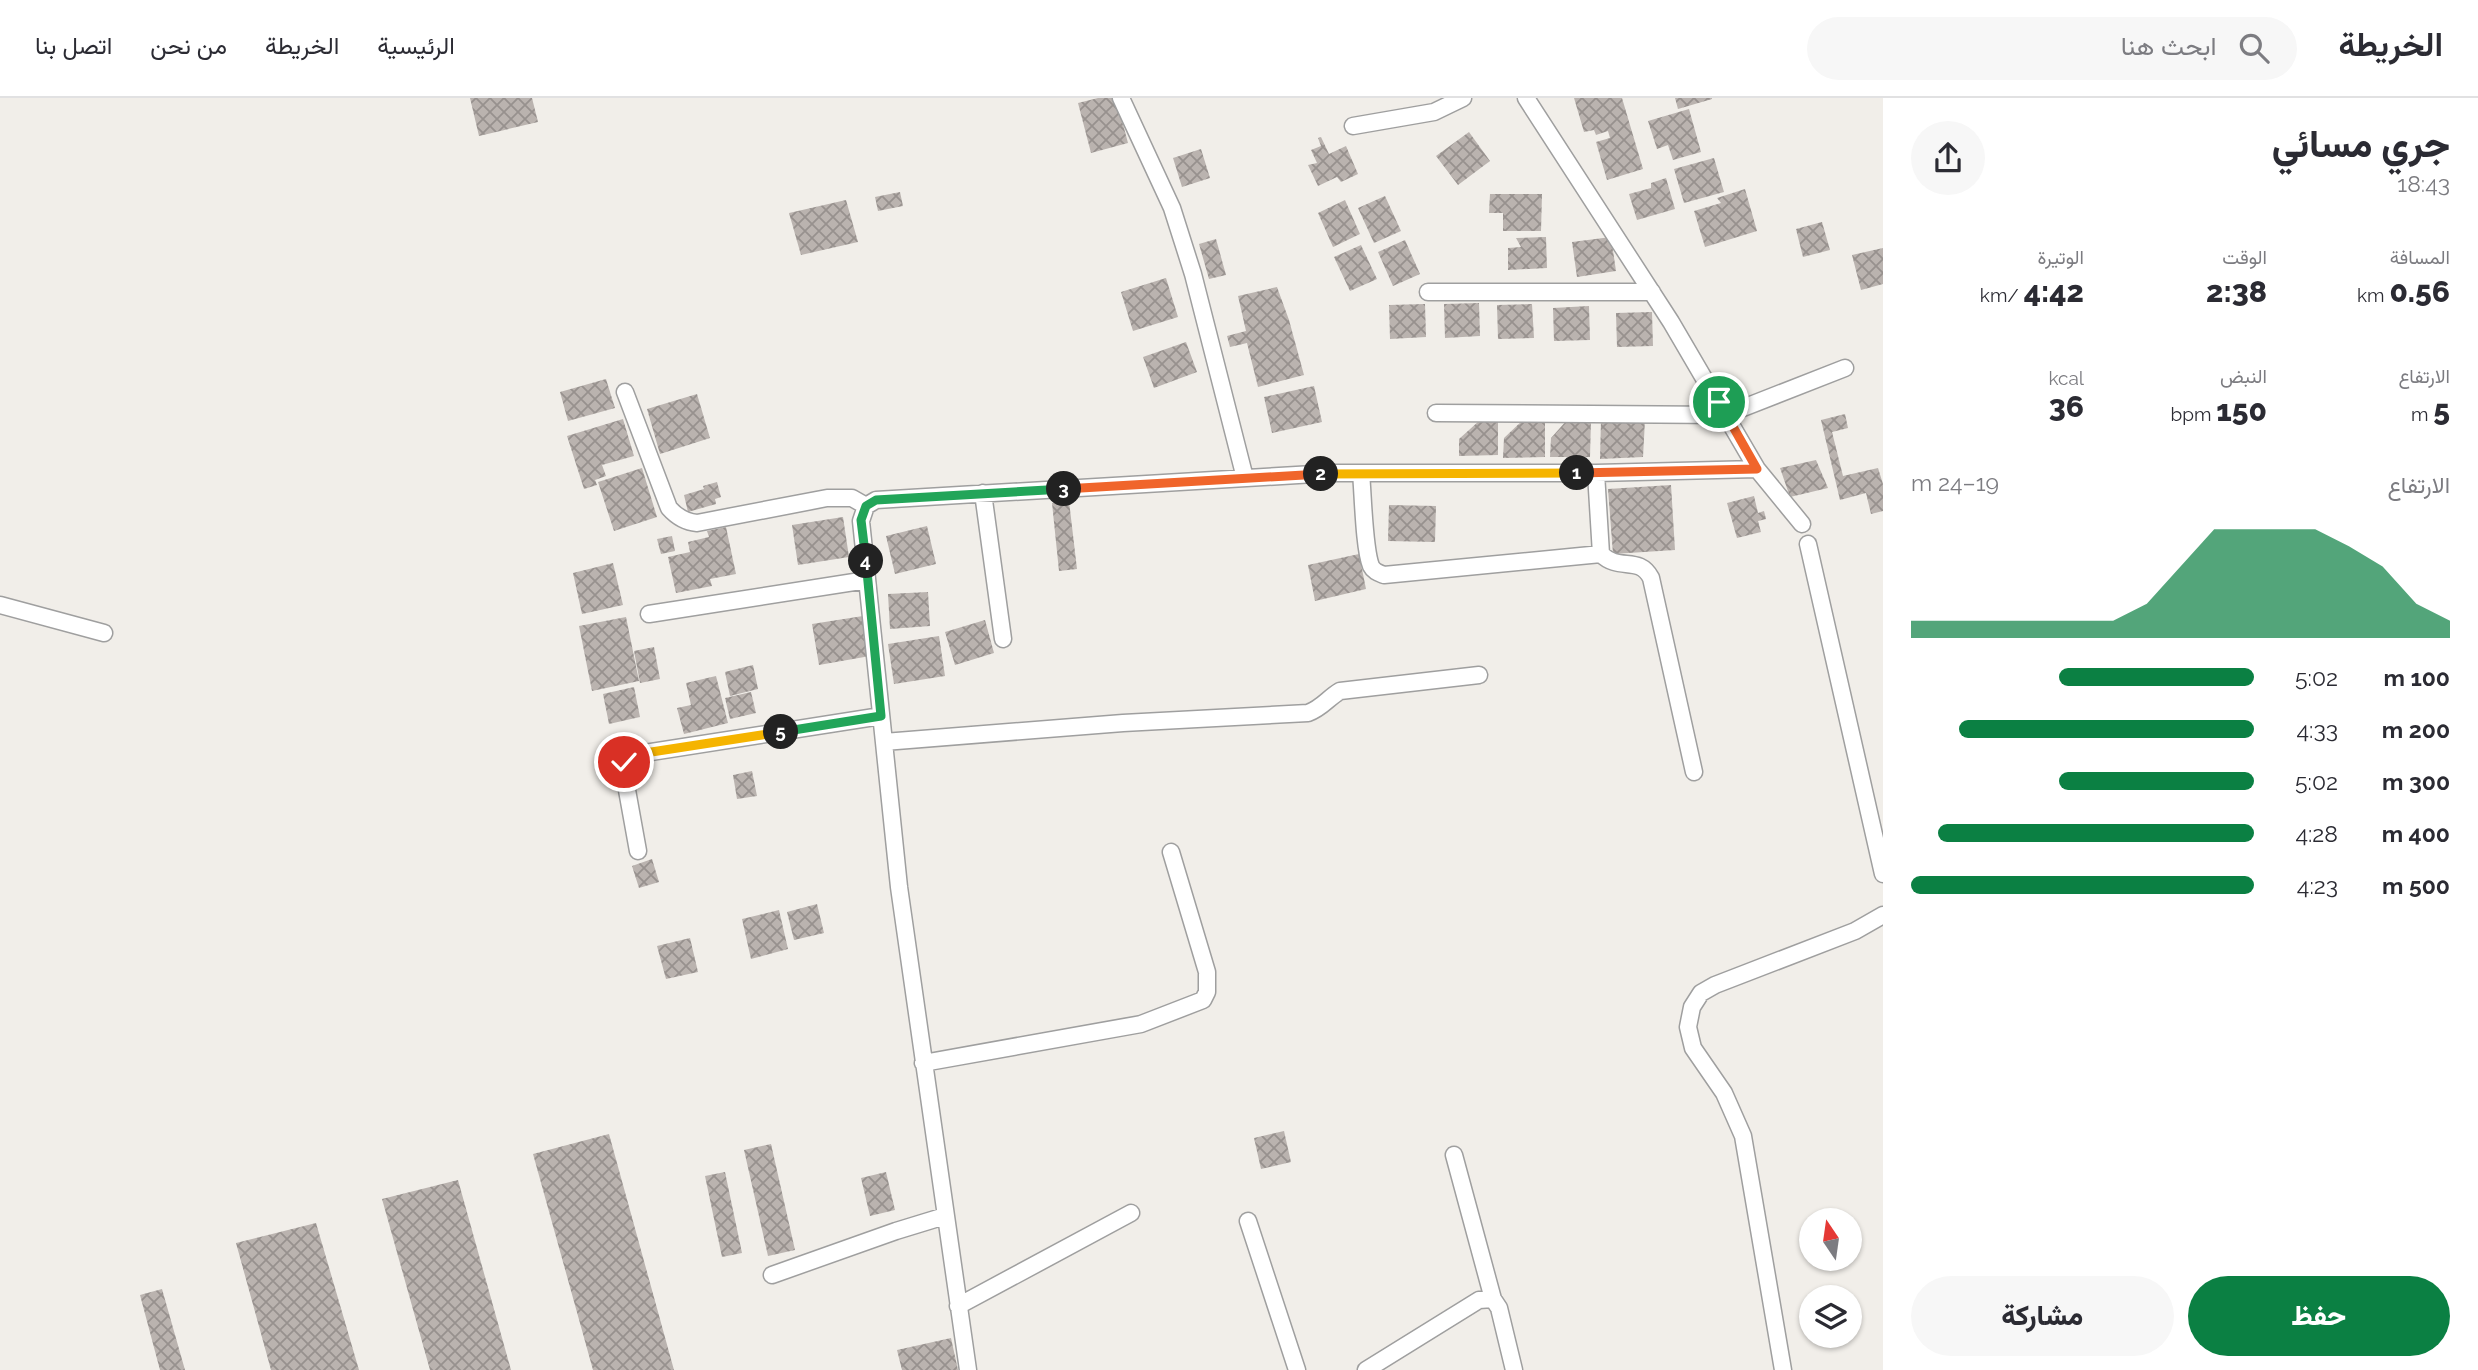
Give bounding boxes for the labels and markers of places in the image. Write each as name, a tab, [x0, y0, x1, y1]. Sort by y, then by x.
pin	[1689, 372, 1749, 432]
pin: 2	[1304, 456, 1338, 492]
pin: 1	[1560, 456, 1594, 490]
pin: 3	[1046, 472, 1082, 506]
pin: 4	[848, 544, 884, 578]
pin: 5	[764, 714, 798, 750]
pin	[594, 732, 654, 792]

